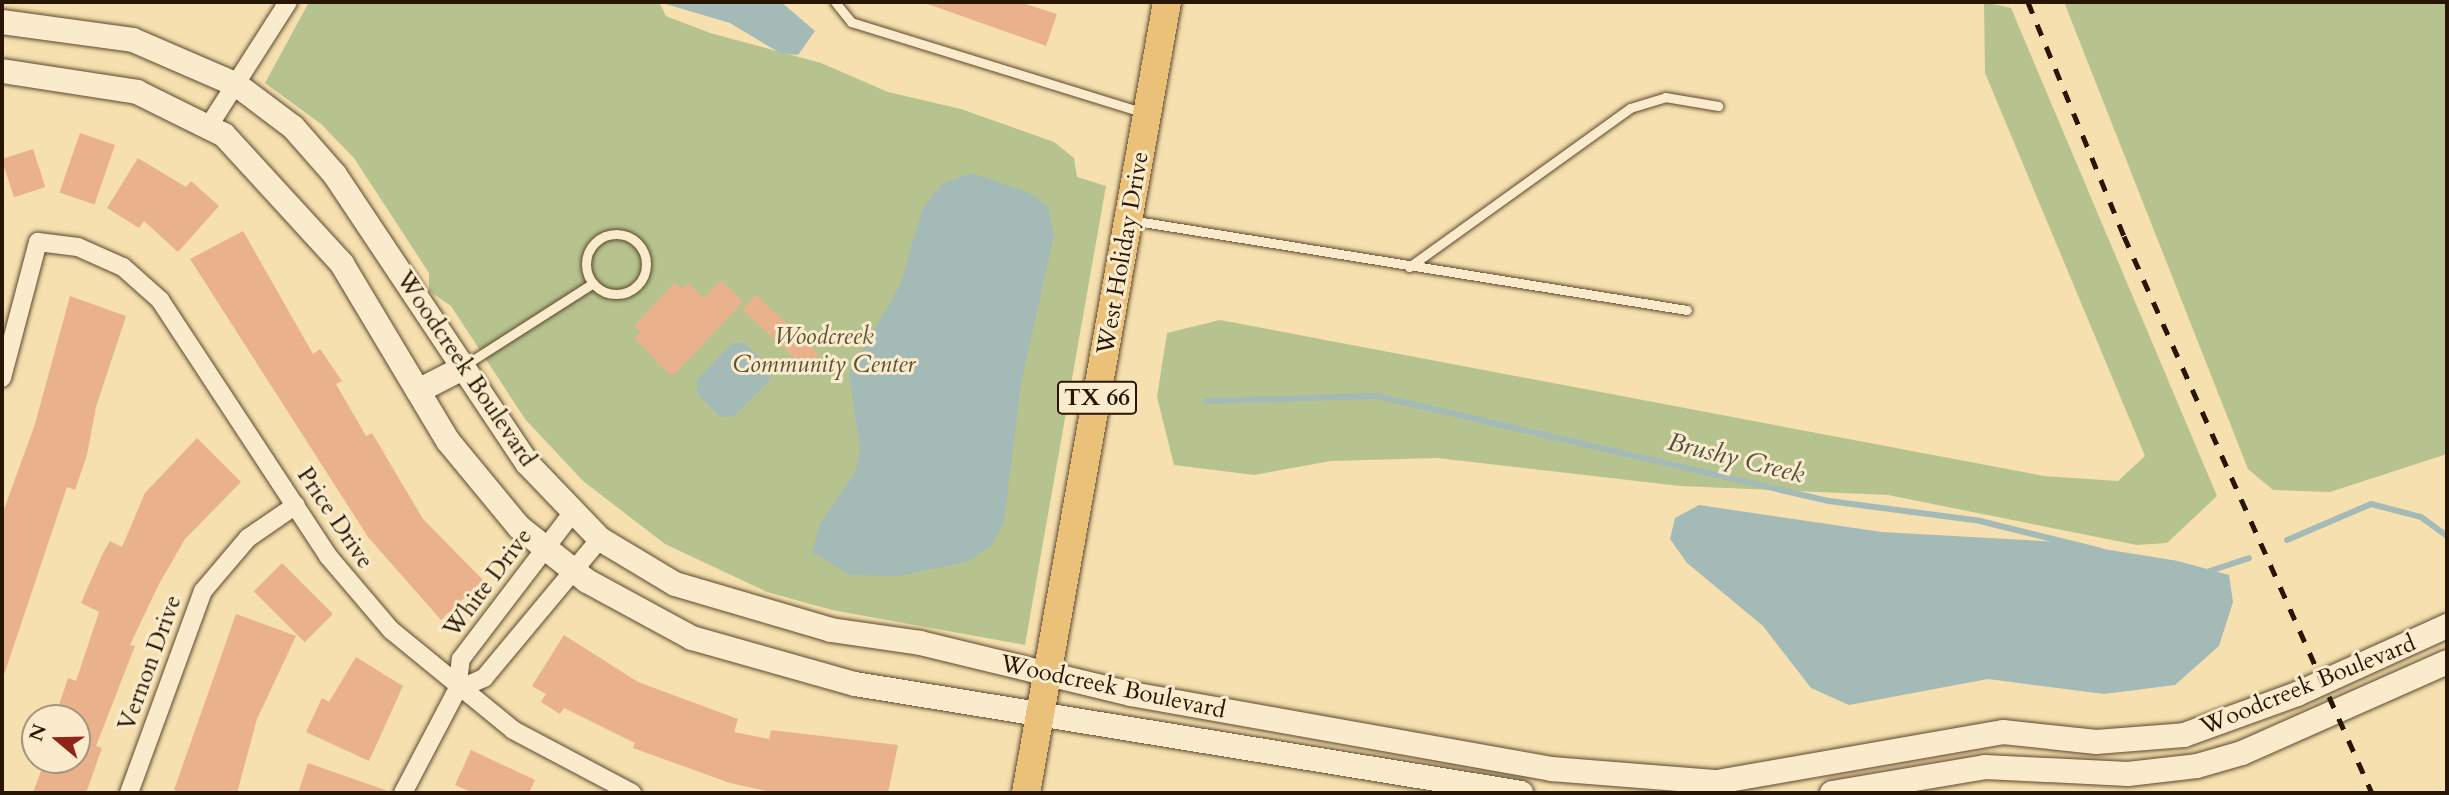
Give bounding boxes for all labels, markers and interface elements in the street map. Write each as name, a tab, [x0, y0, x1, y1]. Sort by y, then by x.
street label: West Holiday Drive	[1091, 149, 1155, 357]
street label: Woodcreek Boulevard	[390, 266, 542, 472]
park label: Woodcreek Community Center	[733, 323, 915, 379]
road number: TX 66	[1057, 378, 1137, 418]
water label: Brushy Creek	[1664, 426, 1808, 490]
street label: Price Drive	[291, 462, 379, 574]
street label: White Drive	[438, 523, 538, 643]
street label: Vernon Drive	[112, 591, 188, 735]
street label: Woodcreek Boulevard	[2196, 629, 2420, 741]
street label: Woodcreek Boulevard	[998, 649, 1228, 725]
north arrow	[21, 704, 91, 774]
text: N	[23, 721, 53, 745]

